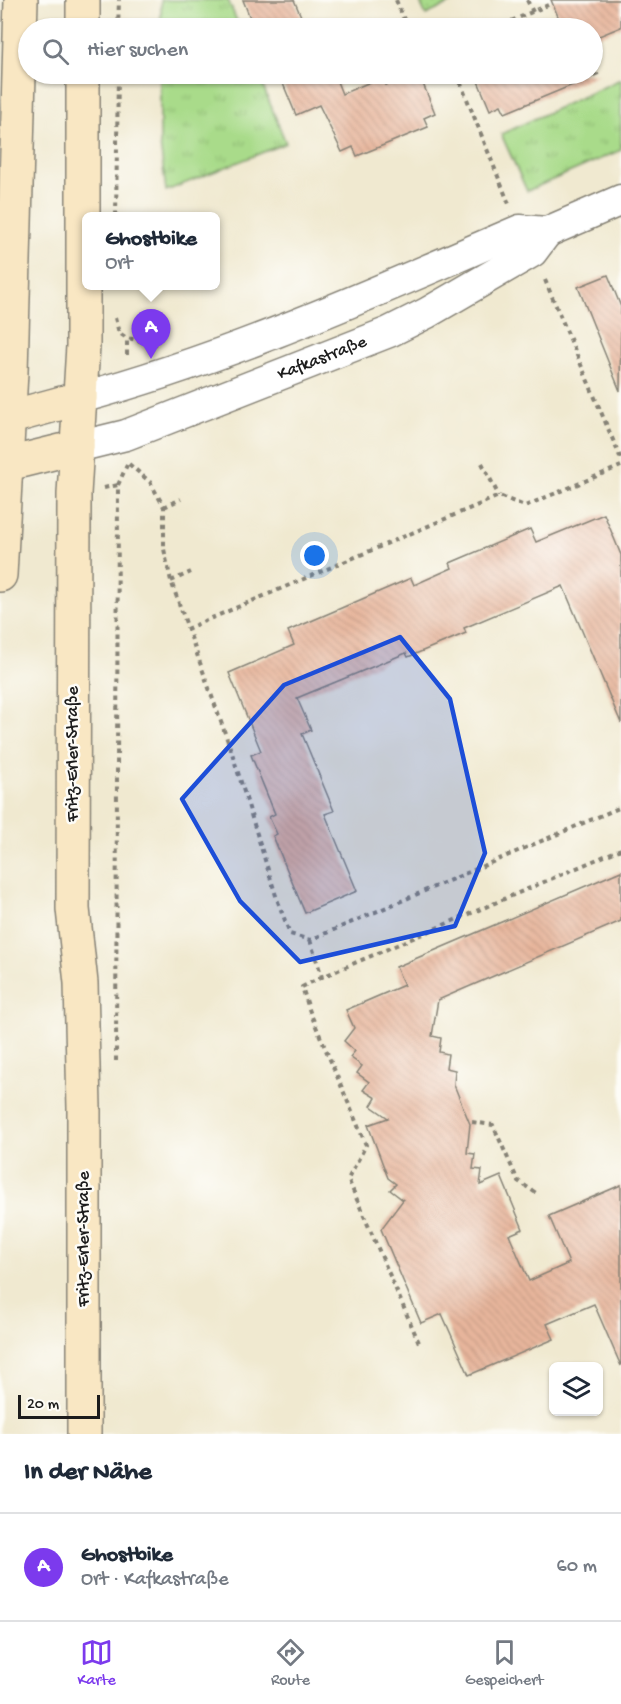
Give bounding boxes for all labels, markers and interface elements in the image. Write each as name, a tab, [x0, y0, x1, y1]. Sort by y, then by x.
search box	[18, 18, 603, 84]
icon: search	[39, 35, 72, 68]
text: Hier suchen	[87, 38, 188, 64]
popup	[82, 212, 220, 290]
text: Ghostbike	[105, 227, 197, 253]
text: Ort	[105, 253, 132, 276]
pin: A	[132, 310, 170, 359]
street label: Kafkastraße	[274, 331, 370, 385]
your location	[300, 541, 329, 570]
street label: Fritz-Erler-Straße	[63, 685, 84, 823]
street label: Fritz-Erler-Straße	[74, 1170, 95, 1308]
map controls	[549, 1362, 603, 1416]
button: layers	[549, 1362, 603, 1416]
scale bar	[18, 1392, 100, 1420]
text: 20 m	[27, 1396, 59, 1415]
text: In der Nähe	[24, 1458, 152, 1489]
text: Ghostbike	[81, 1543, 173, 1569]
text: A	[38, 1556, 49, 1579]
text: 60 m	[557, 1556, 597, 1579]
text: Ort · Kafkastraße	[81, 1569, 229, 1592]
tab: Karte	[78, 1636, 116, 1691]
tab: Route	[271, 1636, 310, 1691]
tab: Gespeichert	[465, 1636, 543, 1691]

